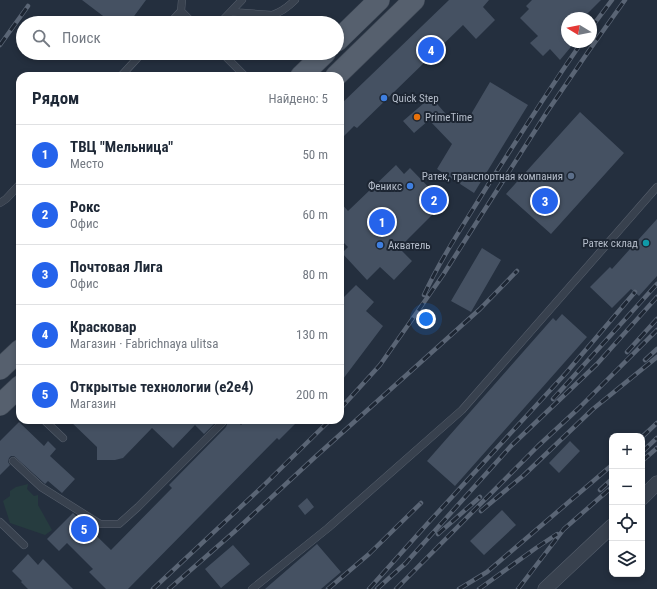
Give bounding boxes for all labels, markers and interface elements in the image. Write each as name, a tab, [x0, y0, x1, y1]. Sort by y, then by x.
north arrow	[561, 12, 597, 48]
search box	[16, 16, 344, 60]
icon: search	[30, 27, 52, 49]
text: Поиск	[62, 29, 101, 47]
pin: 4	[418, 35, 444, 65]
text: Рядом	[32, 88, 79, 108]
text: Найдено: 5	[268, 91, 328, 106]
place label: Quick Step	[392, 92, 439, 105]
marker: Quick Step	[379, 93, 389, 103]
place label: PrimeTime	[425, 111, 472, 124]
marker: PrimeTime	[412, 112, 422, 122]
text: ТВЦ "Мельница"	[70, 138, 173, 156]
text: 1	[42, 147, 48, 162]
text: 50 m	[302, 147, 328, 162]
text: Место	[70, 156, 104, 171]
place label: Ратек, транспортная компания	[422, 170, 563, 183]
marker: Ратек, транспортная компания	[566, 171, 576, 181]
place label: Феникс	[368, 180, 402, 193]
marker: Феникс	[405, 181, 415, 191]
pin: 2	[421, 185, 447, 215]
pin: 3	[532, 186, 558, 216]
text: Рокс	[70, 198, 100, 216]
text: 2	[42, 207, 48, 222]
text: 60 m	[302, 207, 328, 222]
pin: 1	[369, 207, 395, 237]
text: Офис	[70, 216, 99, 231]
place label: Ратек склад	[582, 237, 638, 250]
marker: Ратек склад	[641, 238, 651, 248]
place label: Акватель	[388, 239, 431, 252]
marker: Акватель	[375, 240, 385, 250]
text: Почтовая Лига	[70, 258, 163, 276]
text: 3	[42, 267, 48, 282]
text: 80 m	[302, 267, 328, 282]
text: Офис	[70, 276, 99, 291]
your location	[416, 309, 436, 329]
text: Красковар	[70, 318, 136, 336]
text: 4	[42, 327, 48, 342]
text: 130 m	[296, 327, 328, 342]
text: Магазин · Fabrichnaya ulitsa	[70, 336, 218, 351]
text: Открытые технологии (e2e4)	[70, 378, 254, 396]
text: 5	[42, 387, 48, 402]
text: 200 m	[296, 387, 328, 402]
text: Магазин	[70, 396, 116, 411]
map controls	[609, 433, 645, 577]
button: +	[609, 433, 645, 469]
button: −	[609, 469, 645, 505]
button: locate	[609, 505, 645, 541]
pin: 5	[71, 514, 97, 544]
button: layers	[609, 541, 645, 577]

